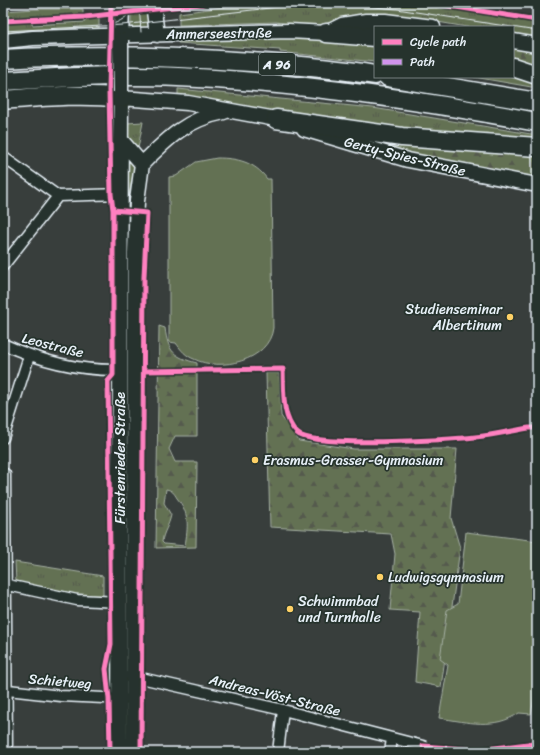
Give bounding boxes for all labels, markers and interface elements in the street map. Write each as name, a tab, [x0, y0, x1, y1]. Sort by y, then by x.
street label: Ammerseestraße	[165, 20, 272, 47]
legend	[374, 26, 514, 78]
text: Cycle path	[410, 31, 466, 53]
text: Path	[410, 51, 435, 73]
road number: A 96	[259, 53, 295, 75]
street label: Gerty-Spies-Straße	[342, 129, 468, 184]
place label: Studienseminar Albertinum	[405, 297, 503, 338]
marker: Studienseminar Albertinum	[505, 312, 515, 322]
street label: Leostraße	[19, 326, 86, 365]
street label: Fürstenrieder Straße	[108, 392, 133, 524]
place label: Erasmus-Grasser-Gymnasium	[263, 448, 444, 473]
marker: Erasmus-Grasser-Gymnasium	[250, 455, 260, 465]
place label: Ludwigsgymnasium	[388, 565, 504, 590]
marker: Ludwigsgymnasium	[375, 572, 385, 582]
place label: Schwimmbad und Turnhalle	[298, 589, 381, 630]
marker: Schwimmbad und Turnhalle	[285, 604, 295, 614]
street label: Schietweg	[27, 666, 93, 697]
street label: Andreas-Vöst-Straße	[206, 667, 343, 724]

